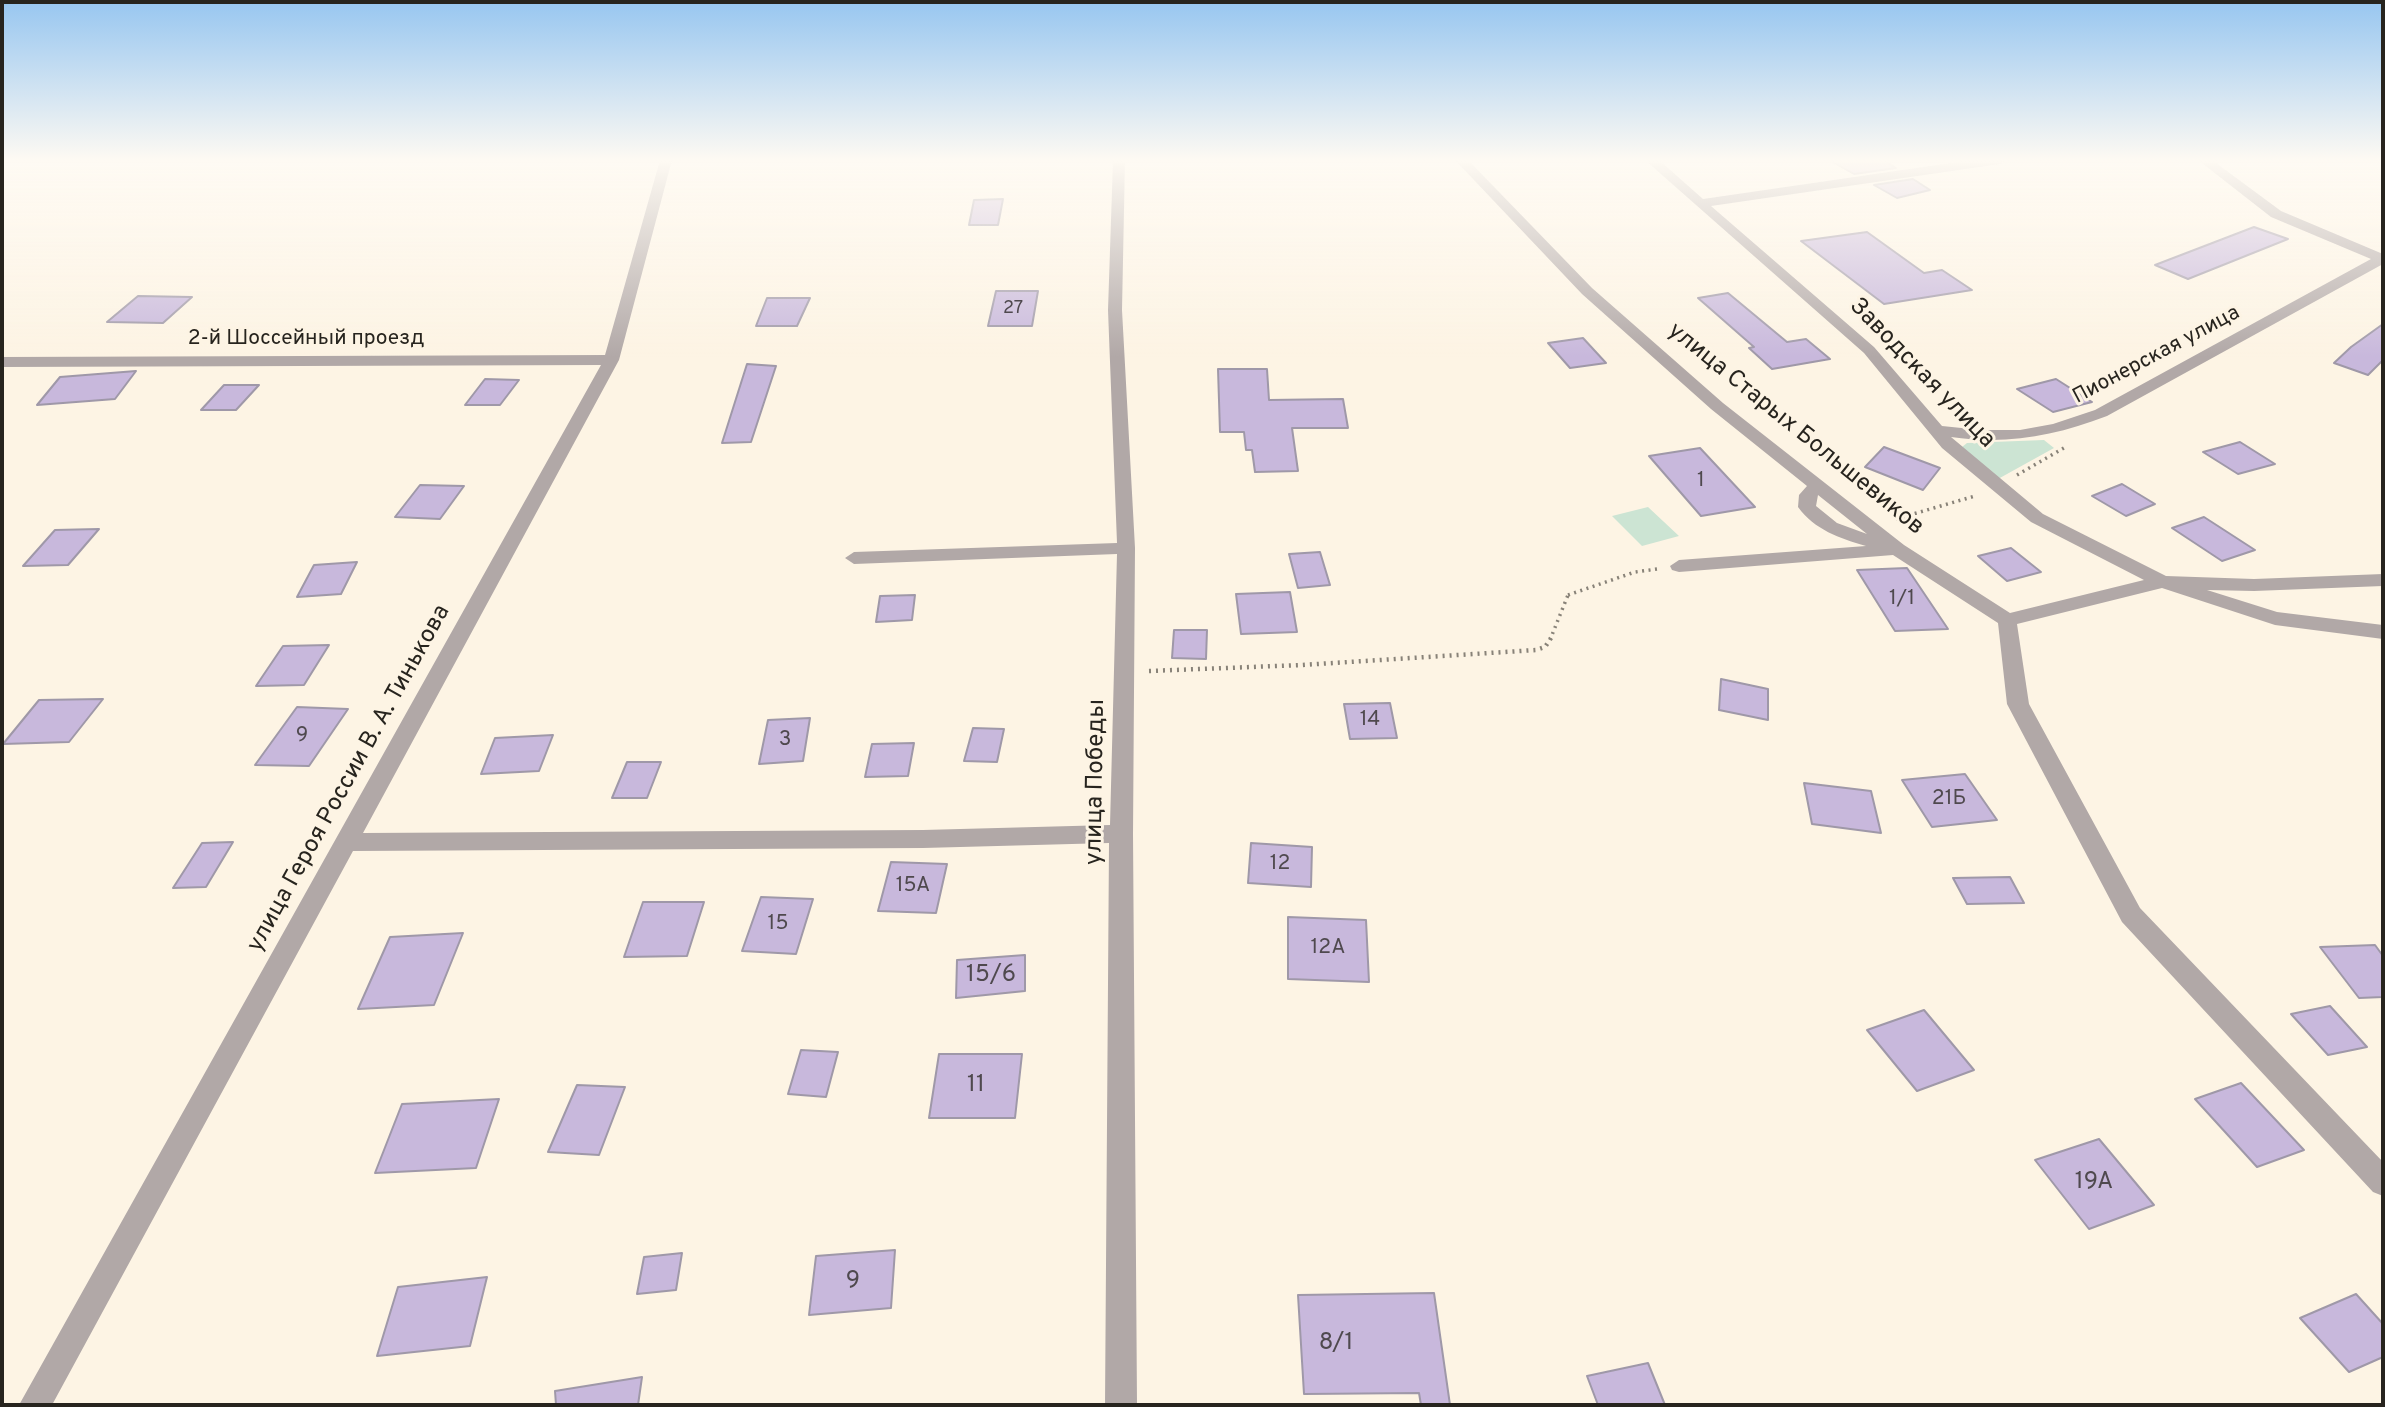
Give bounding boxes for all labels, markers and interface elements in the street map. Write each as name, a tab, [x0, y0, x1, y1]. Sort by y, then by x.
street label: Заводская улица	[1842, 293, 2000, 455]
house number: 27	[1003, 298, 1023, 320]
street label: Пионерская улица	[2069, 301, 2245, 411]
street label: улица Старых Большевиков	[1661, 318, 1929, 542]
street label: 2-й Шоссейный проезд	[188, 327, 424, 353]
house number: 1	[1697, 469, 1705, 495]
house number: 1/1	[1889, 587, 1915, 613]
street label: улица Героя России В. А. Тинькова	[242, 600, 458, 958]
street label: улица Победы	[1081, 699, 1113, 865]
house number: 14	[1360, 708, 1380, 734]
house number: 9	[296, 724, 308, 750]
house number: 3	[779, 728, 791, 754]
house number: 21Б	[1932, 787, 1966, 813]
house number: 12	[1270, 852, 1290, 878]
house number: 15А	[896, 874, 930, 900]
house number: 15	[768, 912, 788, 938]
house number: 12А	[1311, 936, 1345, 962]
house number: 15/6	[966, 962, 1016, 990]
house number: 11	[967, 1072, 985, 1100]
house number: 19А	[2075, 1169, 2113, 1197]
house number: 9	[846, 1268, 860, 1296]
house number: 8/1	[1319, 1330, 1353, 1358]

